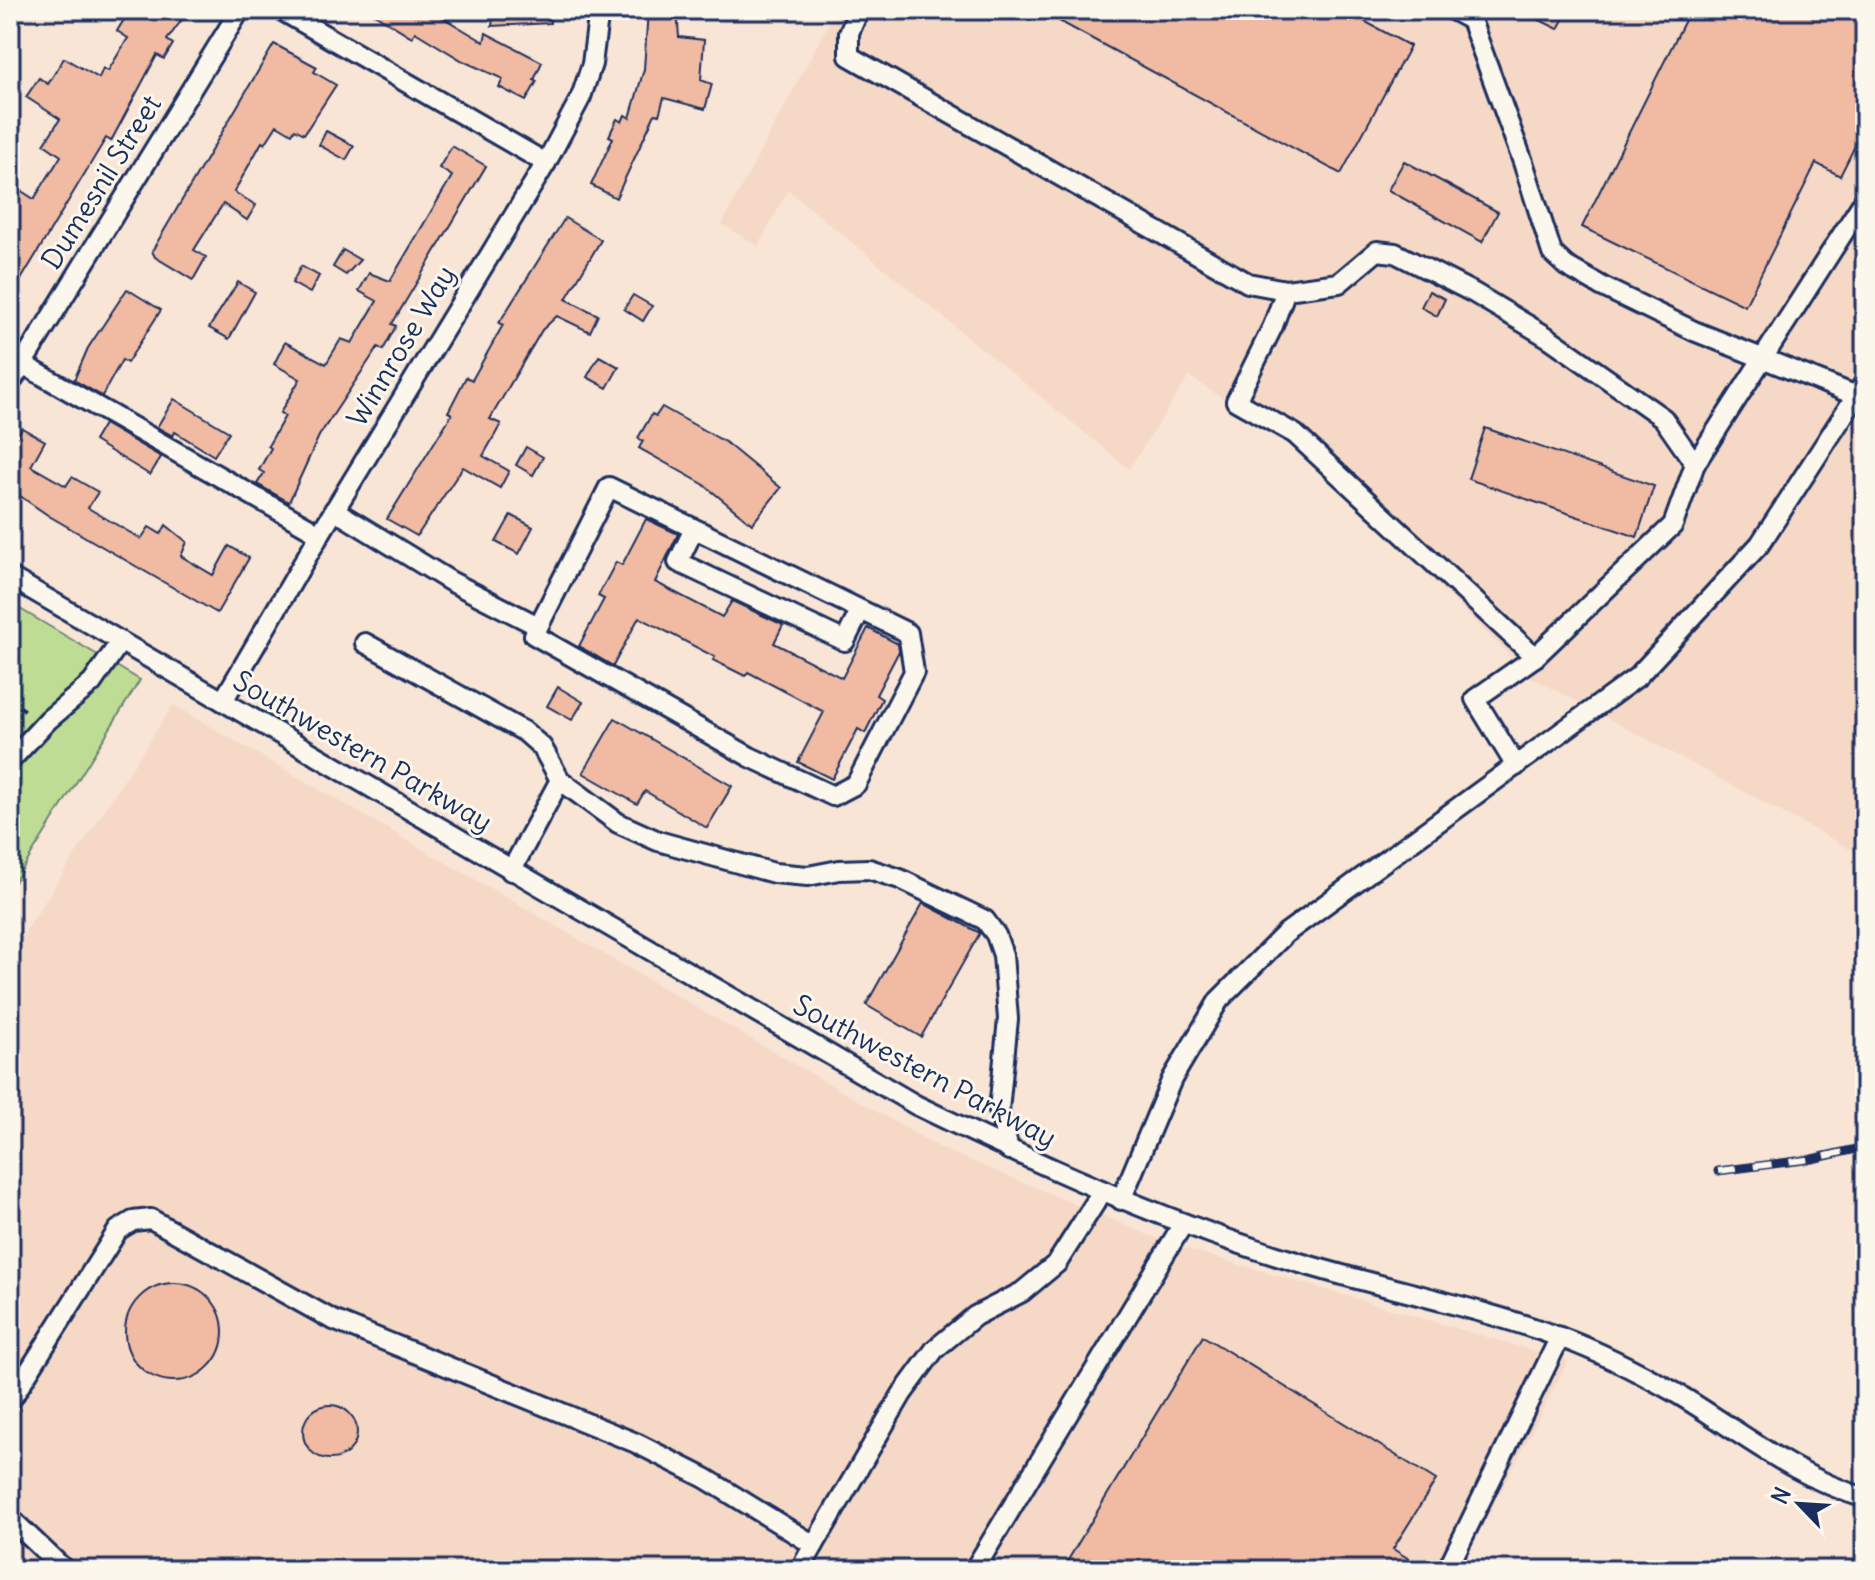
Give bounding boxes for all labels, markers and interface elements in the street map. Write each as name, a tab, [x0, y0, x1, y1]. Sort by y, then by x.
street label: Dumesnil Street	[33, 88, 169, 276]
street label: Winnrose Way	[339, 259, 463, 433]
street label: Southwestern Parkway	[227, 662, 499, 840]
street label: Southwestern Parkway	[787, 986, 1063, 1156]
north arrow	[1759, 1464, 1839, 1544]
text: N	[1765, 1483, 1797, 1508]

